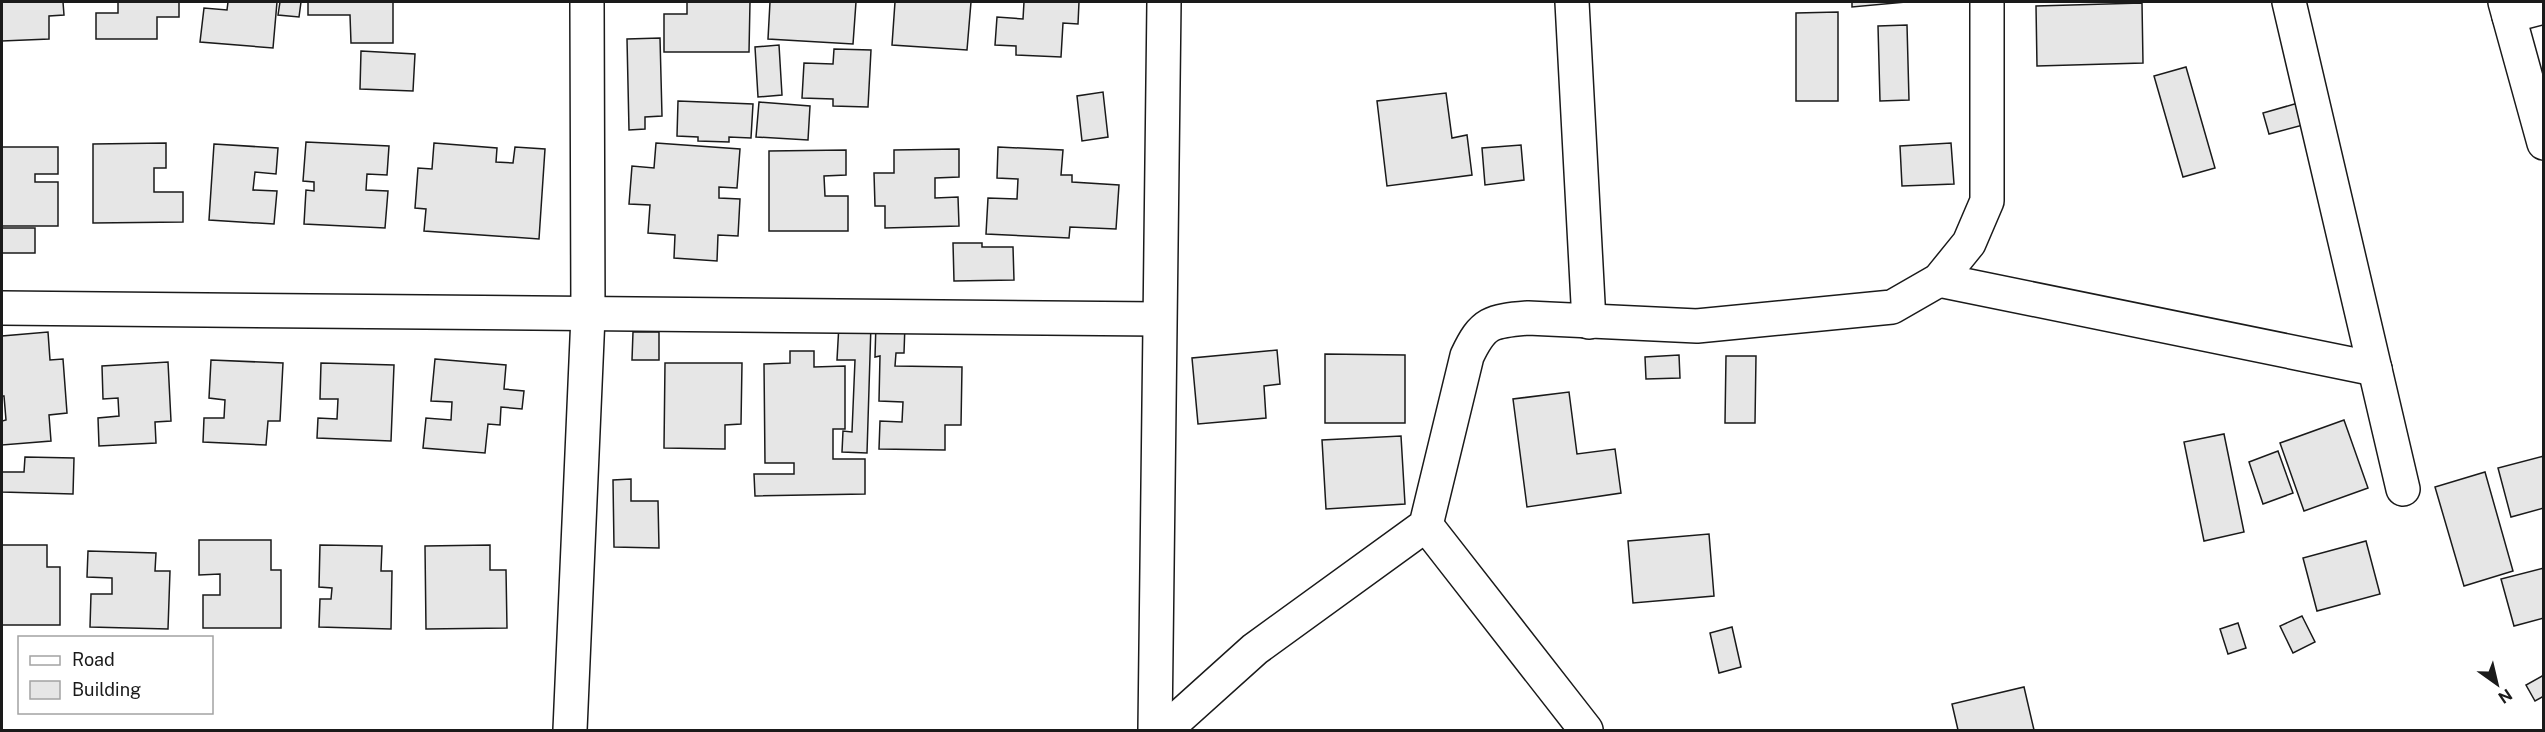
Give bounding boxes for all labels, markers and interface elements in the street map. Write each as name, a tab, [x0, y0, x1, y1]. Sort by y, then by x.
legend	[18, 636, 213, 714]
text: Road	[72, 649, 115, 670]
north arrow	[2467, 654, 2527, 714]
text: Building	[72, 679, 141, 700]
text: N	[2495, 685, 2516, 707]

